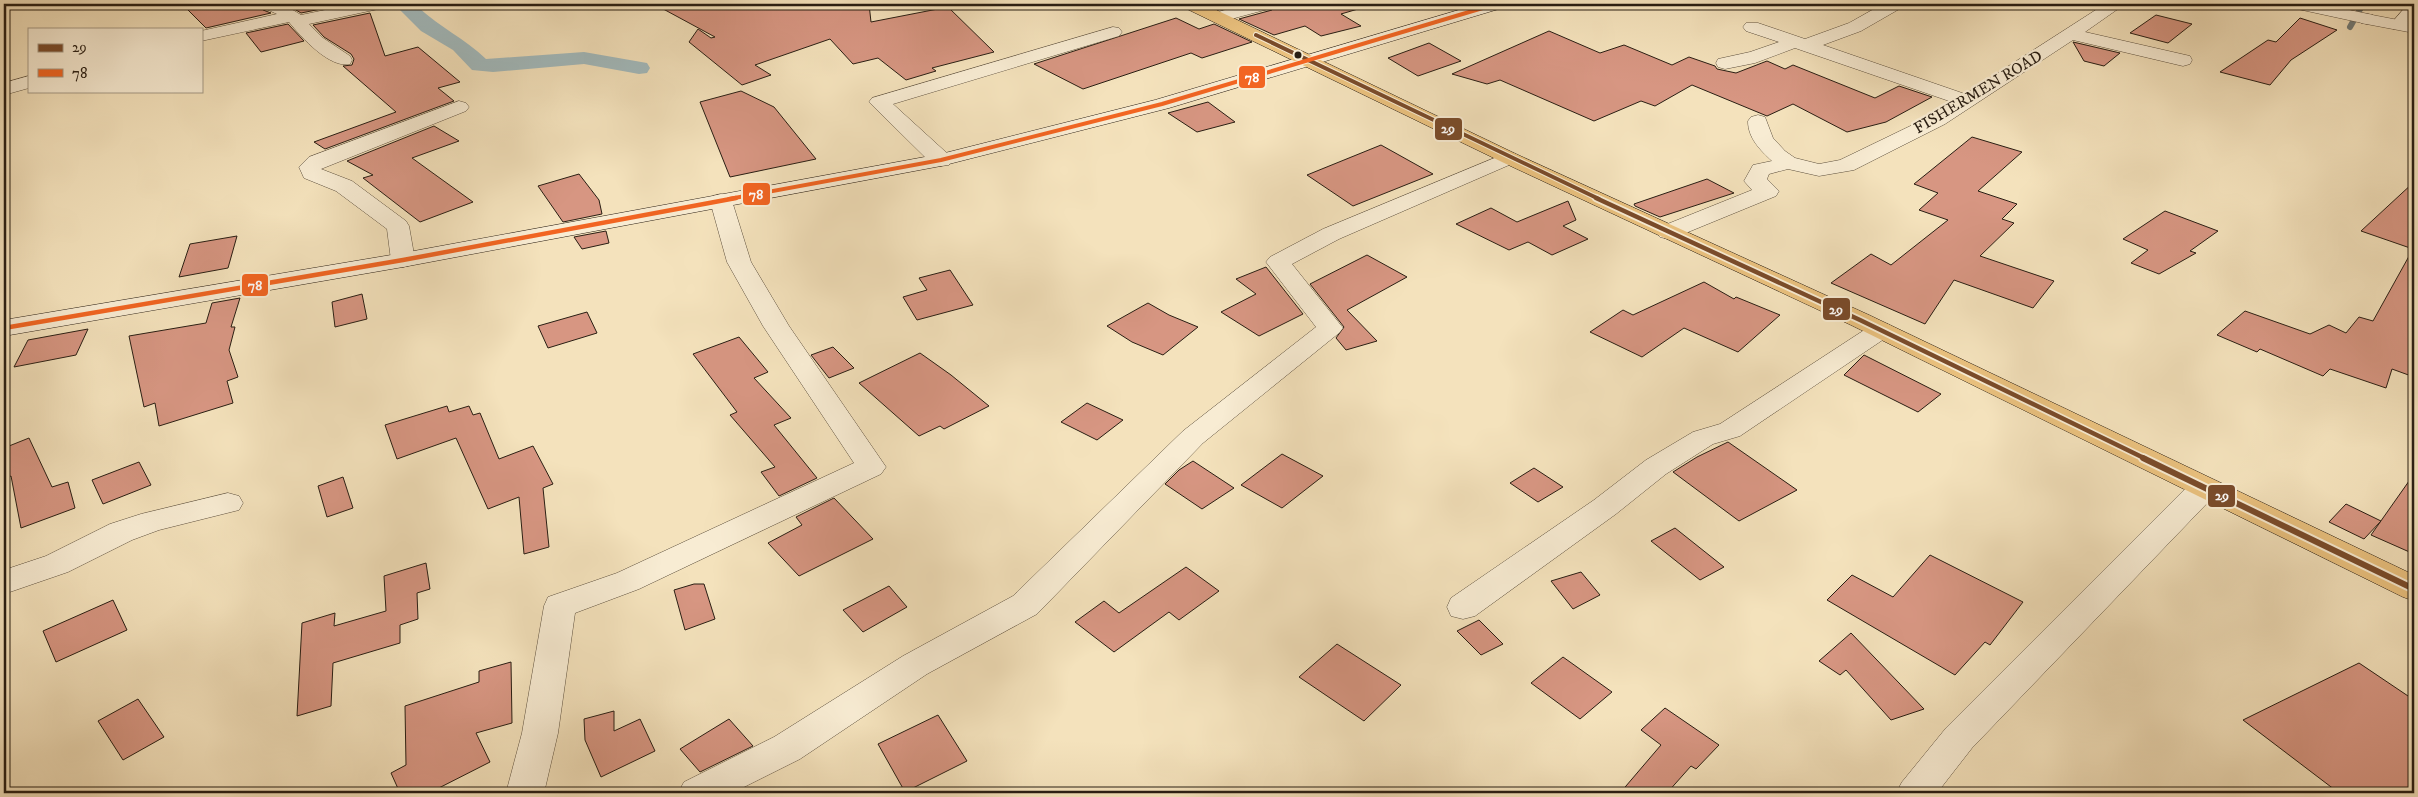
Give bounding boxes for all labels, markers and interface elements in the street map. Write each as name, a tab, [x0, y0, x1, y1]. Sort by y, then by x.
legend	[28, 28, 202, 92]
text: 29	[72, 38, 87, 57]
street label: FISHERMEN ROAD	[1910, 46, 2046, 138]
unlabelled marker	[1293, 50, 1303, 60]
text: 78	[72, 64, 87, 83]
line badge: 78	[1238, 65, 1266, 89]
text: 78	[1245, 69, 1259, 87]
line badge: 29	[1434, 117, 1463, 141]
text: 29	[1441, 120, 1455, 138]
line badge: 78	[742, 182, 771, 206]
text: 78	[749, 186, 763, 204]
line badge: 78	[241, 273, 269, 297]
text: 78	[248, 277, 262, 295]
line badge: 29	[1822, 297, 1851, 321]
text: 29	[1829, 301, 1843, 319]
line badge: 29	[2207, 484, 2236, 508]
text: 29	[2215, 487, 2229, 505]

